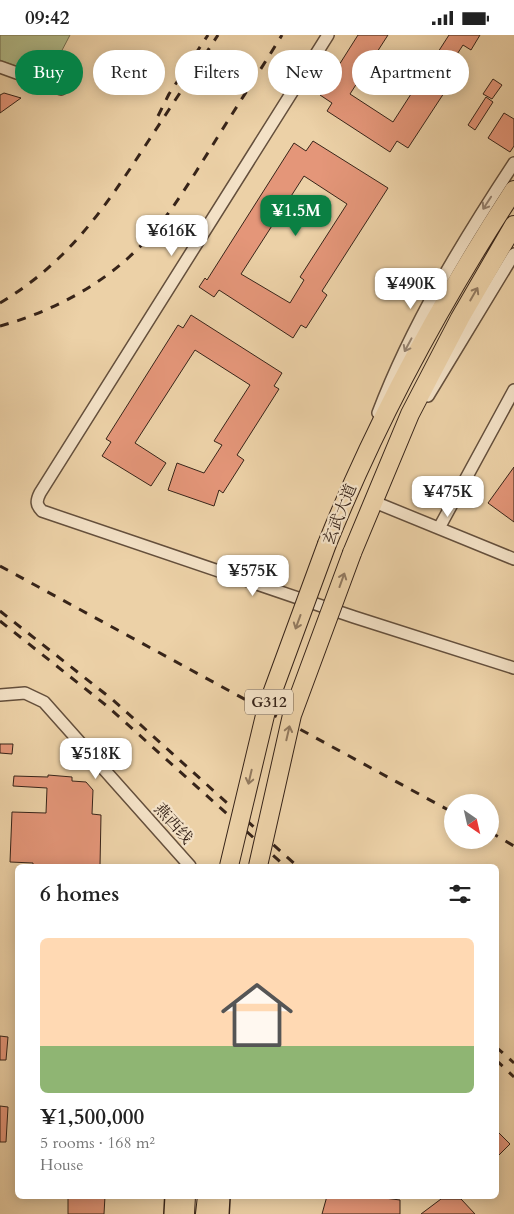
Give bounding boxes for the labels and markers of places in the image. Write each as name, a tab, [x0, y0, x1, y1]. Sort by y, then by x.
pin: ¥1.5M	[261, 195, 331, 237]
pin: ¥616K	[137, 215, 207, 257]
pin: ¥490K	[376, 267, 446, 310]
pin: ¥475K	[413, 475, 483, 518]
pin: ¥575K	[218, 555, 288, 597]
pin: ¥518K	[61, 737, 131, 780]

